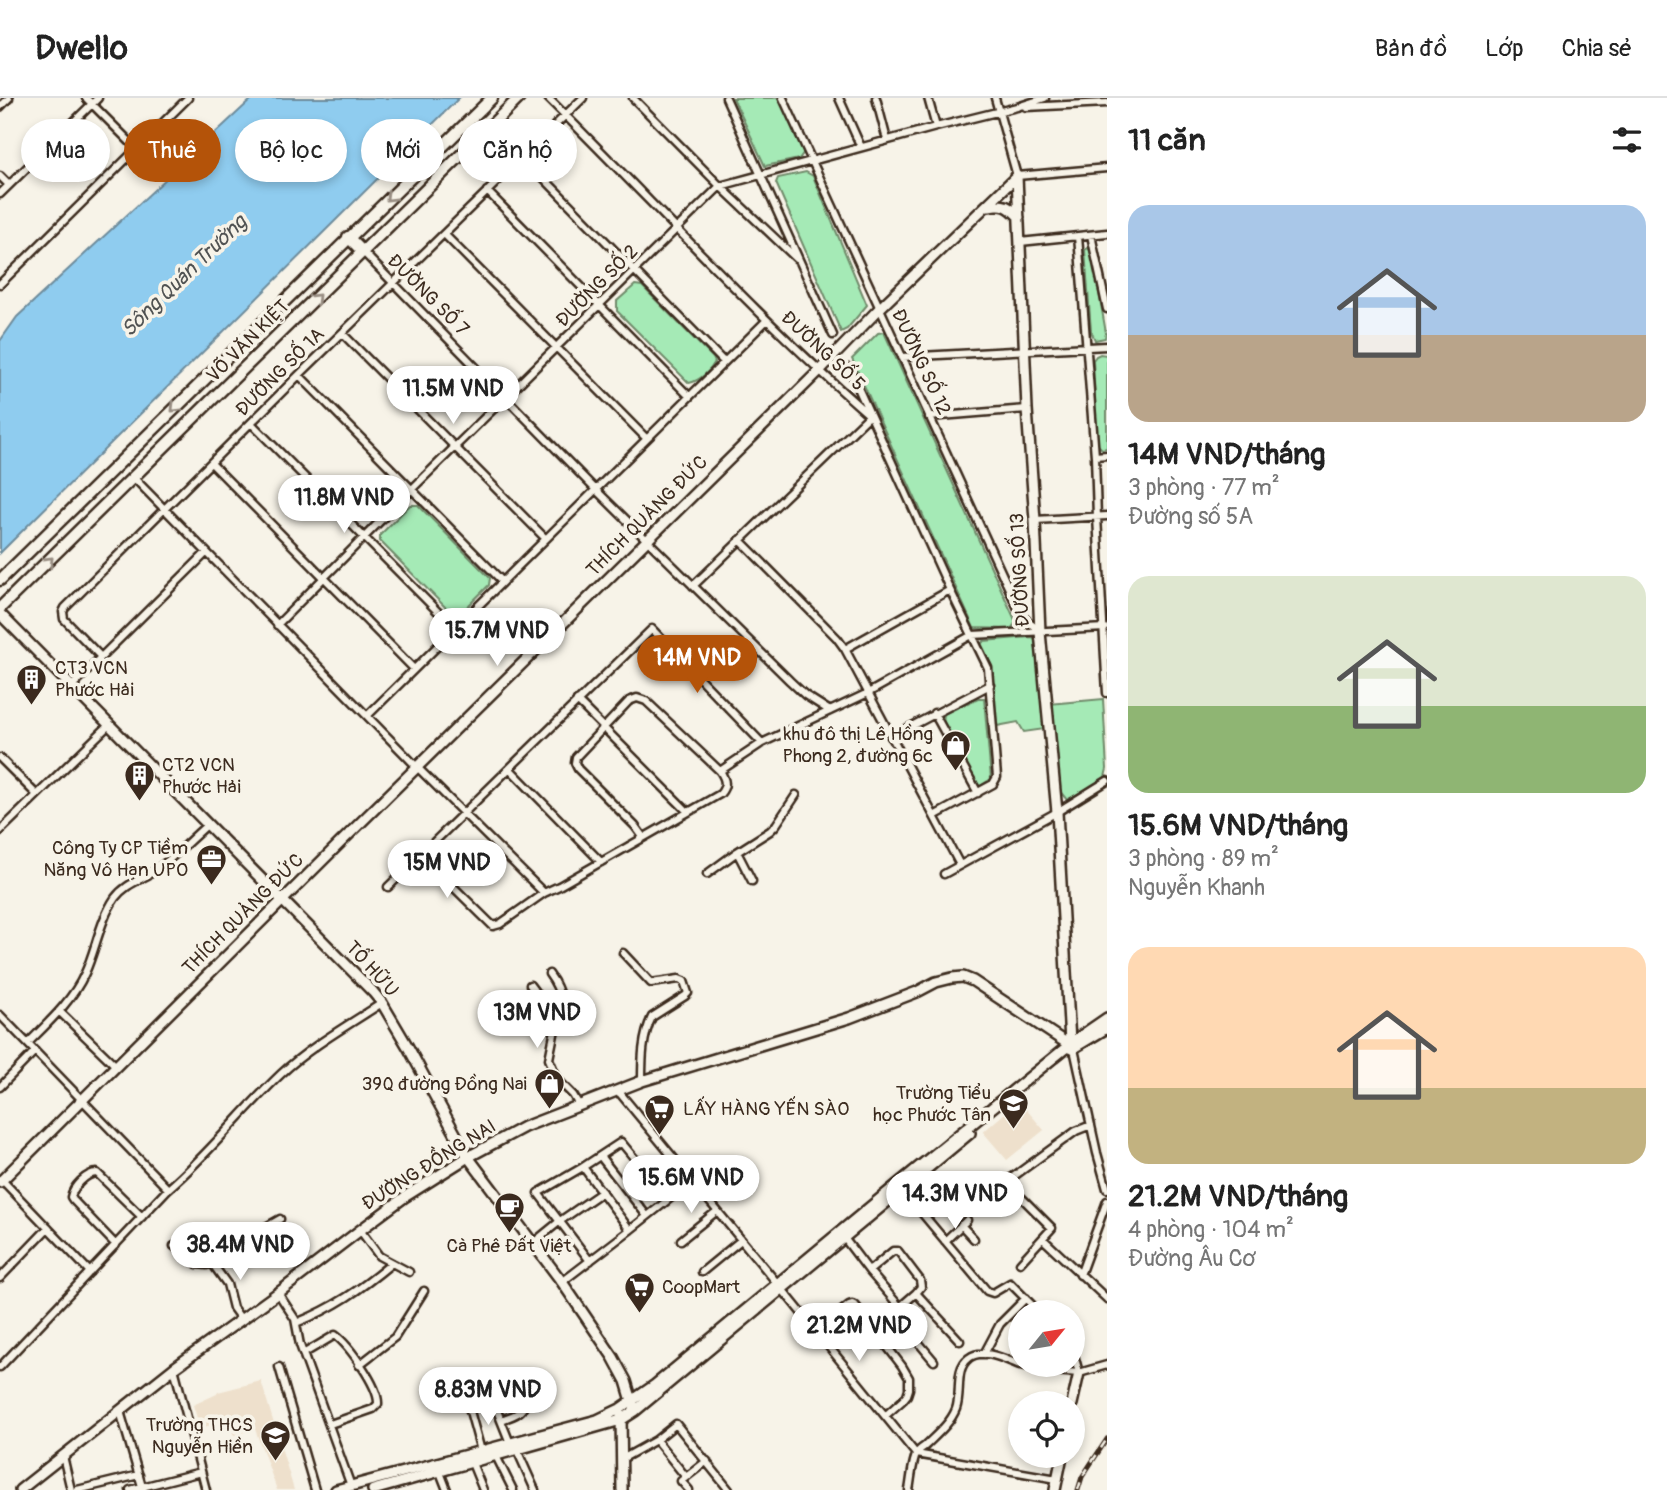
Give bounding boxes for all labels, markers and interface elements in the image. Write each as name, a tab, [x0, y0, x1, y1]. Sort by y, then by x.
text: Dwello	[35, 28, 128, 69]
text: Bản đồ	[1375, 34, 1447, 63]
text: Lớp	[1485, 34, 1524, 63]
text: Chia sẻ	[1562, 34, 1632, 63]
chip: Mua	[21, 119, 110, 182]
chip: Thuê	[124, 119, 221, 182]
chip: Bộ lọc	[235, 119, 347, 182]
chip: Mới	[361, 119, 444, 182]
chip: Căn hộ	[458, 119, 577, 182]
icon: filters	[1608, 121, 1646, 159]
text: 11 căn	[1128, 122, 1206, 159]
one-way arrow	[385, 188, 398, 201]
water label: Sông Quán Trường	[116, 208, 253, 343]
street label: ĐƯỜNG SỐ 2	[549, 238, 643, 332]
street label: ĐƯỜNG SỐ 7	[382, 248, 475, 341]
icon: home	[1324, 250, 1450, 376]
one-way arrow	[308, 294, 321, 307]
street label: VÕ VĂN KIỆT	[202, 295, 294, 387]
street label: ĐƯỜNG SỐ 5	[776, 304, 871, 396]
street label: ĐƯỜNG SỐ 12	[886, 304, 958, 419]
street label: ĐƯỜNG SỐ 1A	[229, 321, 329, 421]
pin: 11.5M VND	[373, 366, 533, 426]
text: 11.5M VND	[403, 374, 503, 403]
one-way arrow	[170, 399, 183, 412]
text: 14M VND/tháng	[1128, 436, 1325, 473]
street label: THÍCH QUẢNG ĐỨC	[581, 450, 713, 582]
text: 3 phòng · 77 m²	[1128, 473, 1280, 502]
pin: 11.8M VND	[264, 476, 424, 535]
text: 11.8M VND	[294, 483, 394, 512]
text: Đường số 5A	[1128, 502, 1253, 531]
street label: ĐƯỜNG SỐ 13	[1003, 512, 1035, 628]
one-way arrow	[41, 556, 54, 569]
pin: 15.7M VND	[417, 608, 577, 668]
text: 15.7M VND	[445, 616, 549, 645]
icon: home	[1324, 621, 1450, 747]
pin: 14M VND	[632, 636, 762, 695]
text: 14M VND	[653, 643, 741, 672]
place label: CT3 VCN Phước Hải	[55, 656, 134, 702]
building icon: CT3 VCN Phước Hải	[15, 662, 49, 706]
place label: khu đô thị Lê Hồng Phong 2, đường 6c	[782, 722, 933, 768]
shop icon: khu đô thị Lê Hồng Phong 2, đường 6c	[939, 728, 973, 772]
place label: CT2 VCN Phước Hải	[162, 753, 241, 799]
building icon: CT2 VCN Phước Hải	[122, 759, 156, 803]
text: 15.6M VND/tháng	[1128, 807, 1348, 844]
place label: Công Ty CP Tiềm Năng Vô Hạn UPO	[43, 836, 188, 882]
pin: 15M VND	[382, 840, 512, 900]
office icon: Công Ty CP Tiềm Năng Vô Hạn UPO	[194, 842, 228, 886]
text: 3 phòng · 89 m²	[1128, 844, 1279, 873]
street label: THÍCH QUẢNG ĐỨC	[177, 848, 309, 980]
text: 15M VND	[404, 848, 490, 877]
text: Nguyễn Khanh	[1128, 873, 1265, 902]
street label: TỐ HỮU	[341, 935, 405, 1002]
pin: 13M VND	[472, 990, 602, 1050]
icon: home	[1324, 992, 1450, 1118]
text: 13M VND	[493, 998, 581, 1027]
shop icon: 39Q đường Đồng Nai	[533, 1067, 567, 1111]
place label: 39Q đường Đồng Nai	[362, 1072, 527, 1096]
place label: Trường Tiểu học Phước Tân	[873, 1081, 991, 1127]
school or university icon: Trường Tiểu học Phước Tân	[997, 1087, 1031, 1131]
supermarket icon: LẤY HÀNG YẾN SÀO	[643, 1092, 677, 1136]
place label: LẤY HÀNG YẾN SÀO	[683, 1096, 849, 1121]
street label: ĐƯỜNG ĐỒNG NAI	[356, 1112, 501, 1216]
pin: 15.6M VND	[611, 1156, 771, 1215]
text: 15.6M VND	[638, 1163, 744, 1192]
pin: 14.3M VND	[875, 1172, 1035, 1231]
text: 21.2M VND/tháng	[1128, 1178, 1348, 1215]
text: 14.3M VND	[902, 1179, 1008, 1208]
cafe icon: Cà Phê Đất Việt	[492, 1190, 526, 1234]
text: 4 phòng · 104 m²	[1128, 1215, 1294, 1244]
pin: 38.4M VND	[160, 1222, 320, 1282]
text: 38.4M VND	[186, 1230, 294, 1259]
place label: Cà Phê Đất Việt	[446, 1234, 572, 1258]
text: Đường Âu Cơ	[1128, 1244, 1255, 1273]
supermarket icon: CoopMart	[622, 1270, 656, 1314]
place label: CoopMart	[662, 1275, 741, 1299]
north arrow	[1008, 1300, 1085, 1377]
map controls	[1008, 1300, 1085, 1468]
pin: 21.2M VND	[779, 1304, 939, 1363]
text: 21.2M VND	[806, 1311, 912, 1340]
pin: 8.83M VND	[408, 1368, 568, 1427]
text: 8.83M VND	[435, 1375, 541, 1404]
button: locate	[1008, 1391, 1085, 1468]
place label: Trường THCS Nguyễn Hiền	[146, 1413, 253, 1459]
school or university icon: Trường THCS Nguyễn Hiền	[259, 1419, 293, 1463]

